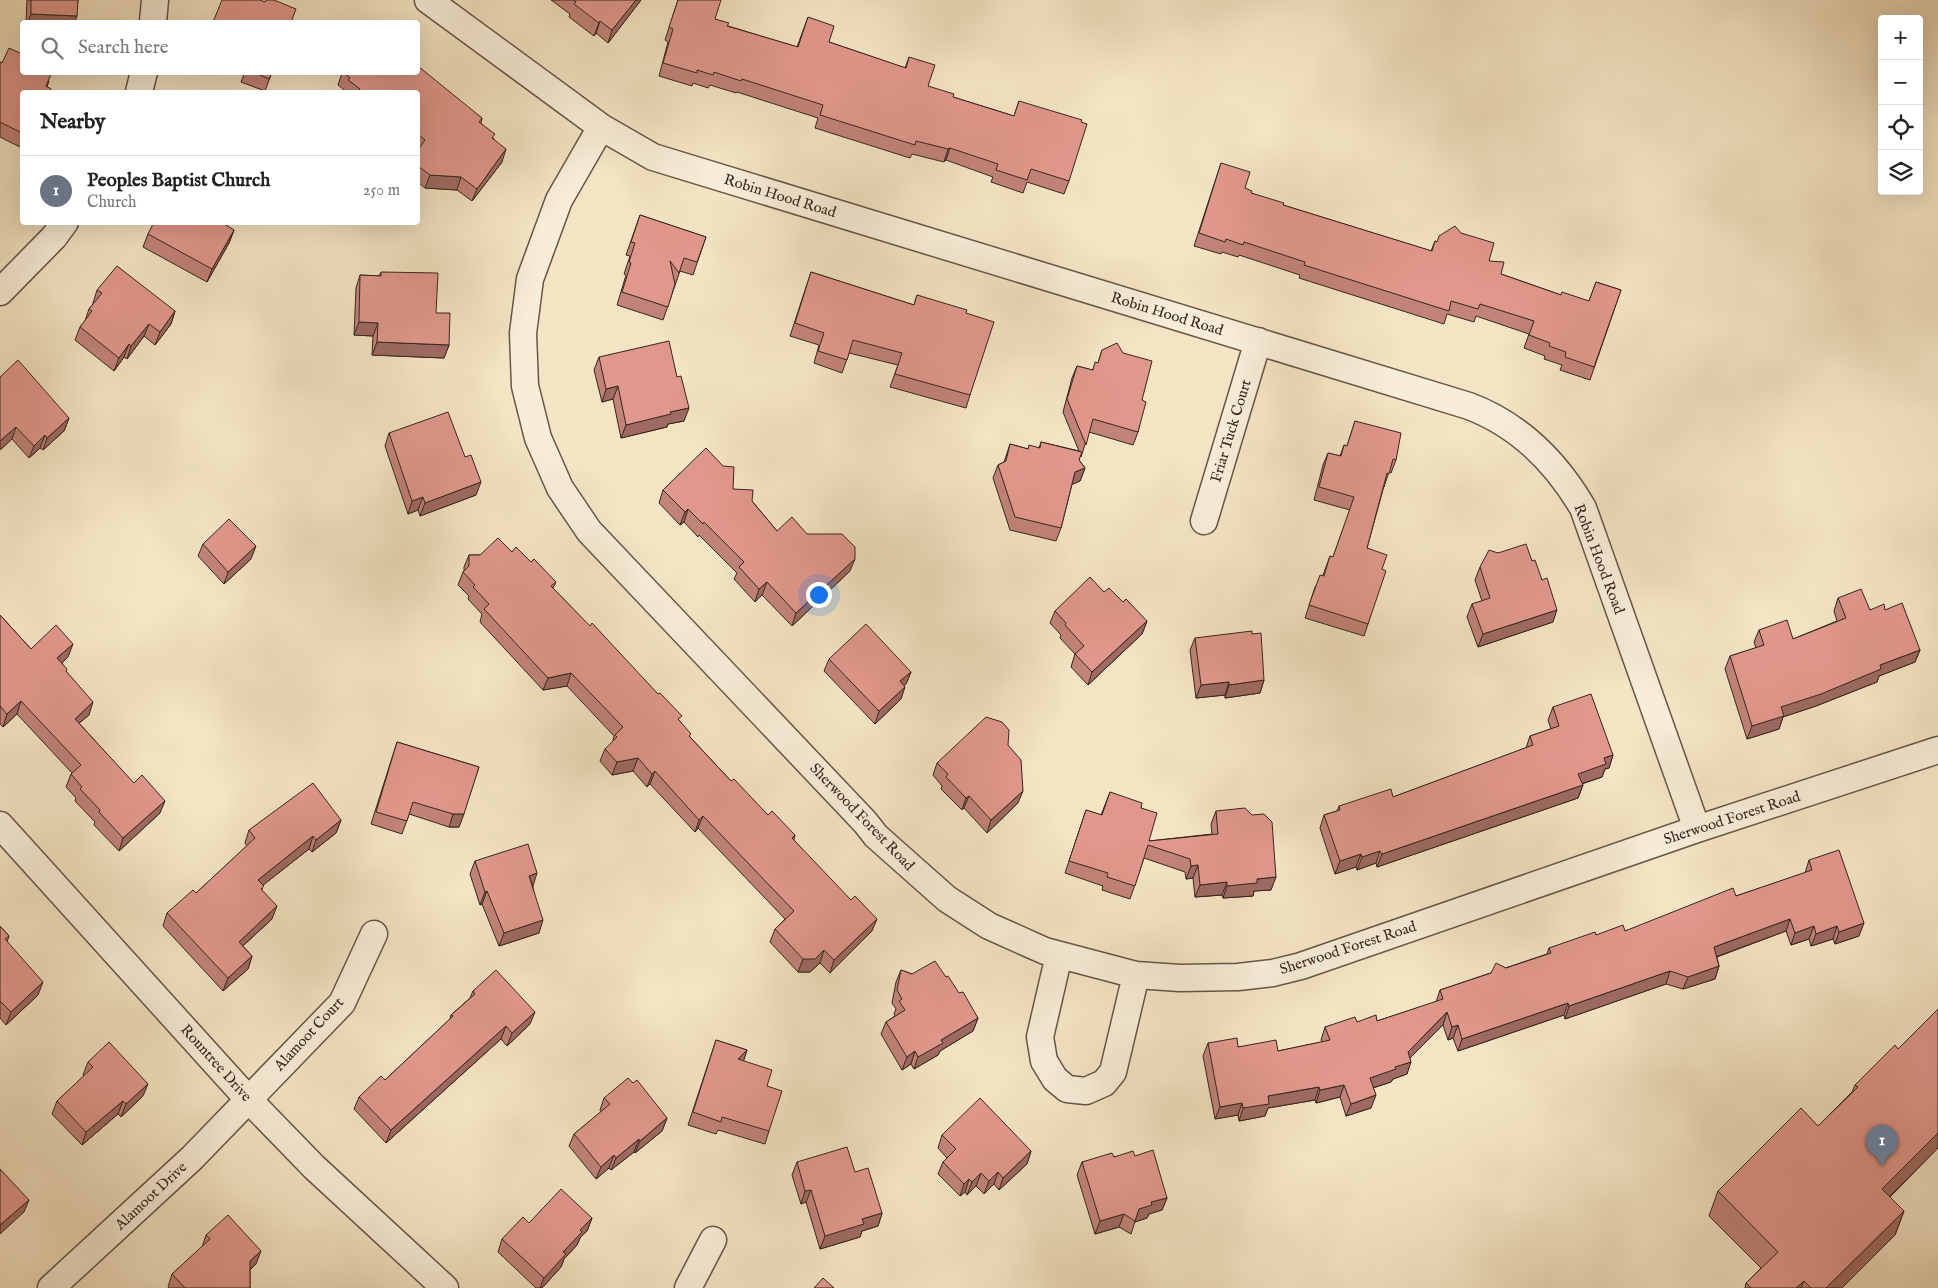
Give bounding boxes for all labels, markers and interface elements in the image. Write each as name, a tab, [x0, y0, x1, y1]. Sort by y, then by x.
map controls	[1878, 15, 1923, 195]
button: +	[1878, 15, 1923, 60]
search box	[20, 20, 420, 75]
icon: search	[38, 34, 66, 62]
text: Search here	[78, 36, 169, 60]
button: −	[1878, 60, 1923, 105]
button: locate	[1878, 105, 1923, 150]
text: Nearby	[40, 109, 105, 136]
button: layers	[1878, 150, 1923, 195]
text: Peoples Baptist Church	[87, 169, 270, 193]
street label: Robin Hood Road	[721, 170, 840, 222]
text: 1	[53, 181, 59, 201]
text: 250 m	[363, 181, 400, 201]
text: Church	[87, 193, 136, 213]
street label: Robin Hood Road	[1108, 288, 1227, 340]
street label: Friar Tuck Court	[1206, 377, 1256, 485]
street label: Robin Hood Road	[1569, 501, 1629, 618]
your location	[806, 582, 832, 608]
street label: Sherwood Forest Road	[806, 759, 919, 876]
street label: Sherwood Forest Road	[1661, 787, 1804, 849]
street label: Sherwood Forest Road	[1277, 917, 1420, 979]
street label: Alamoot Court	[269, 993, 348, 1076]
street label: Rountree Drive	[176, 1020, 256, 1106]
pin: 1	[1866, 1125, 1898, 1166]
street label: Alamoot Drive	[110, 1158, 191, 1235]

